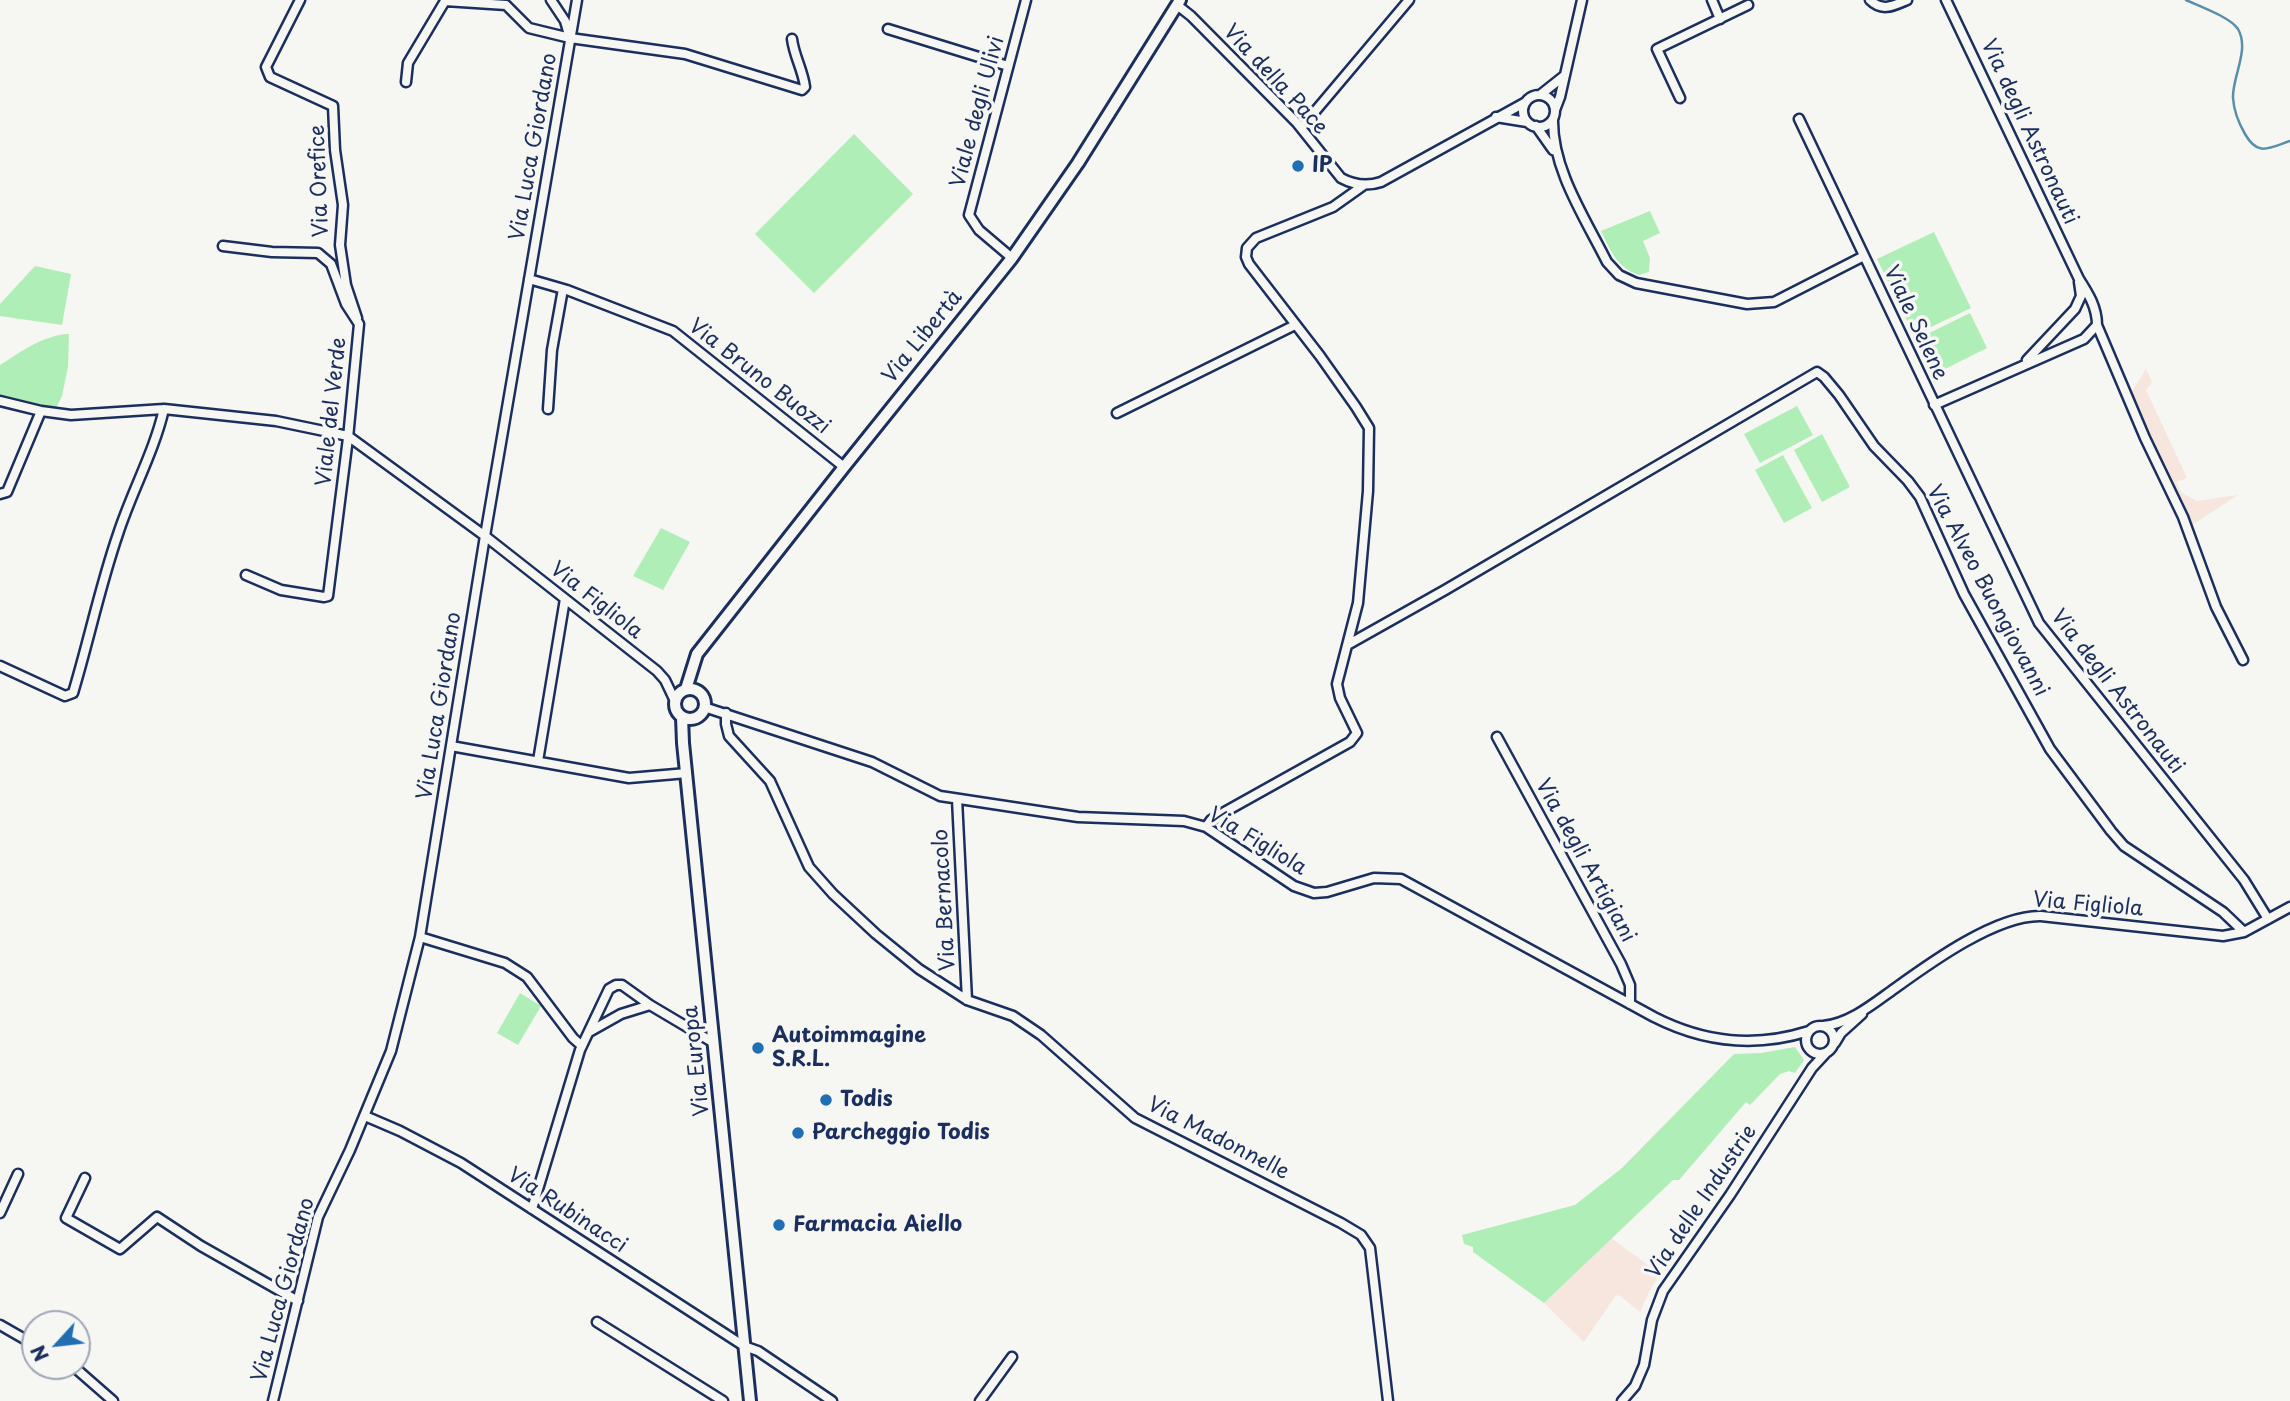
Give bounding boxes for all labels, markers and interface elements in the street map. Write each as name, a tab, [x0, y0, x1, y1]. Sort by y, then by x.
street label: Via della Pace	[1218, 20, 1332, 140]
street label: Viale degli Ulivi	[946, 34, 1010, 190]
street label: Via degli Astronauti	[1975, 35, 2083, 229]
street label: Via Luca Giordano	[505, 51, 563, 243]
street label: Via Orefice	[305, 124, 335, 238]
place label: IP	[1312, 153, 1332, 179]
marker: IP	[1290, 158, 1306, 174]
street label: Viale Selene	[1878, 262, 1952, 384]
street label: Via Libertà	[878, 285, 968, 389]
street label: Via Bruno Buozzi	[683, 314, 835, 440]
street label: Viale del Verde	[312, 336, 352, 488]
street label: Via Alveo Buongiovanni	[1921, 481, 2053, 701]
street label: Via Figliola	[545, 557, 647, 645]
street label: Via degli Astronauti	[2045, 605, 2189, 779]
street label: Via Luca Giordano	[413, 610, 467, 802]
street label: Via degli Artigiani	[1530, 775, 1640, 947]
street label: Via Figliola	[1203, 803, 1311, 881]
street label: Via Bernacolo	[929, 828, 961, 972]
street label: Via Figliola	[2032, 888, 2144, 922]
street label: Via Europa	[679, 1004, 715, 1118]
place label: Autoimmagine S.R.L.	[772, 1023, 926, 1073]
marker: Autoimmagine S.R.L.	[750, 1040, 766, 1056]
place label: Todis	[840, 1087, 893, 1113]
marker: Todis	[818, 1092, 834, 1108]
street label: Via Madonnelle	[1143, 1093, 1293, 1185]
place label: Parcheggio Todis	[812, 1120, 990, 1146]
street label: Via delle Industrie	[1641, 1120, 1763, 1284]
marker: Parcheggio Todis	[790, 1125, 806, 1141]
street label: Via Rubinacci	[502, 1163, 632, 1259]
street label: Via Luca Giordano	[247, 1195, 321, 1385]
place label: Farmacia Aiello	[793, 1212, 962, 1238]
marker: Farmacia Aiello	[771, 1217, 787, 1233]
north arrow	[21, 1310, 91, 1380]
text: N	[23, 1341, 55, 1367]

